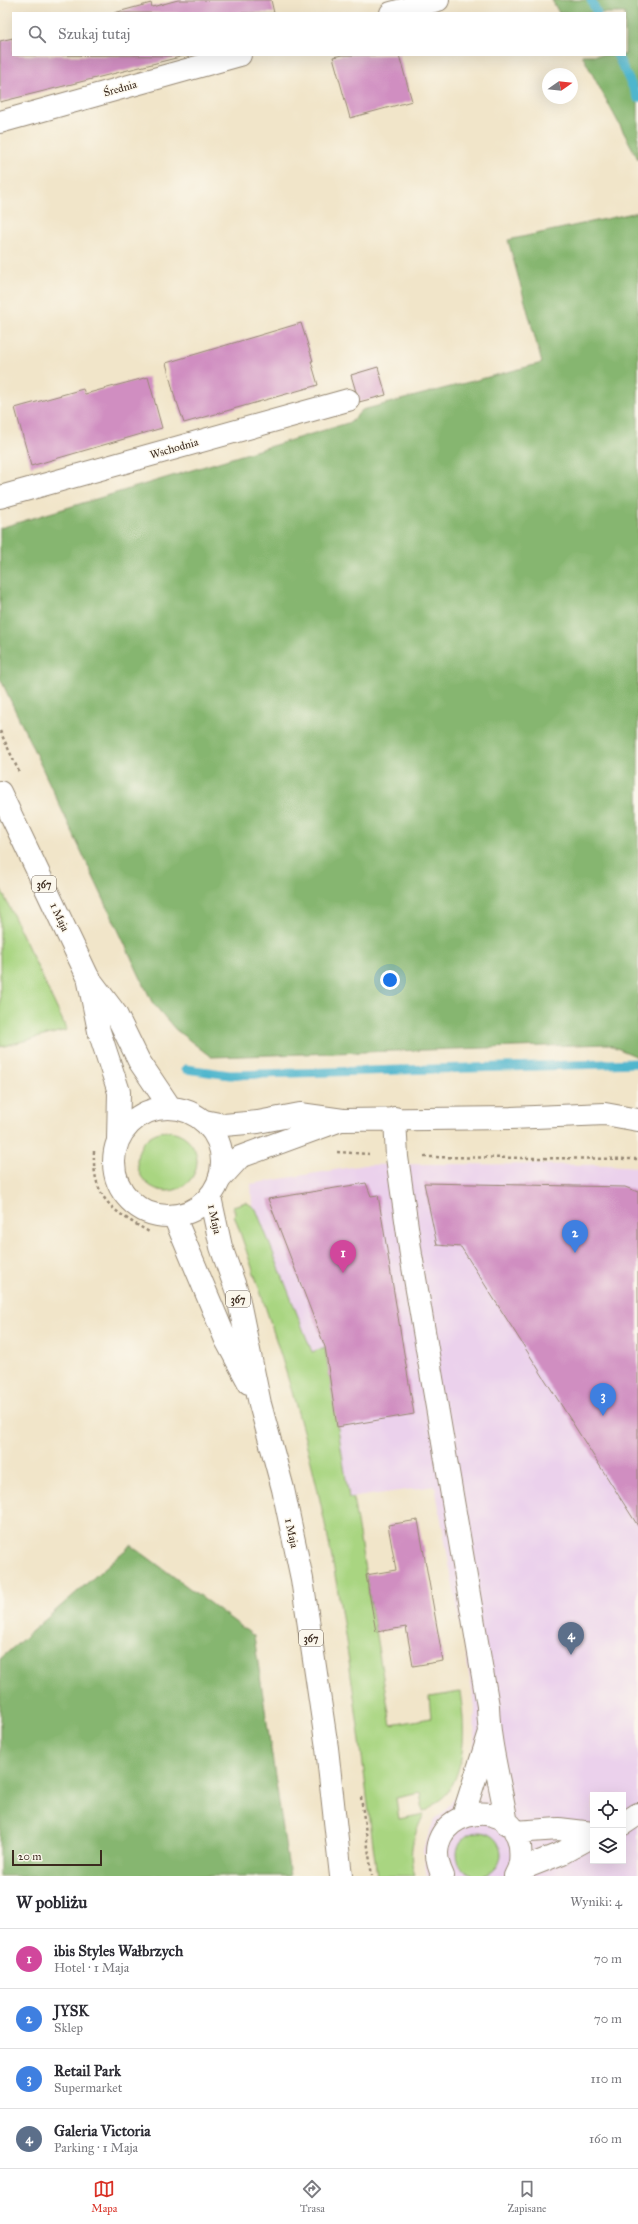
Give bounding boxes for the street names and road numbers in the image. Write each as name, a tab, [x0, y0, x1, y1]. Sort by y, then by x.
street label: Średnia	[102, 76, 139, 99]
street label: Wschodnia	[149, 435, 200, 462]
road number: 367	[32, 876, 56, 892]
street label: 1 Maja	[47, 901, 72, 934]
street label: 1 Maja	[205, 1203, 224, 1235]
road number: 367	[226, 1291, 250, 1307]
street label: 1 Maja	[282, 1517, 301, 1549]
road number: 367	[299, 1630, 323, 1646]

